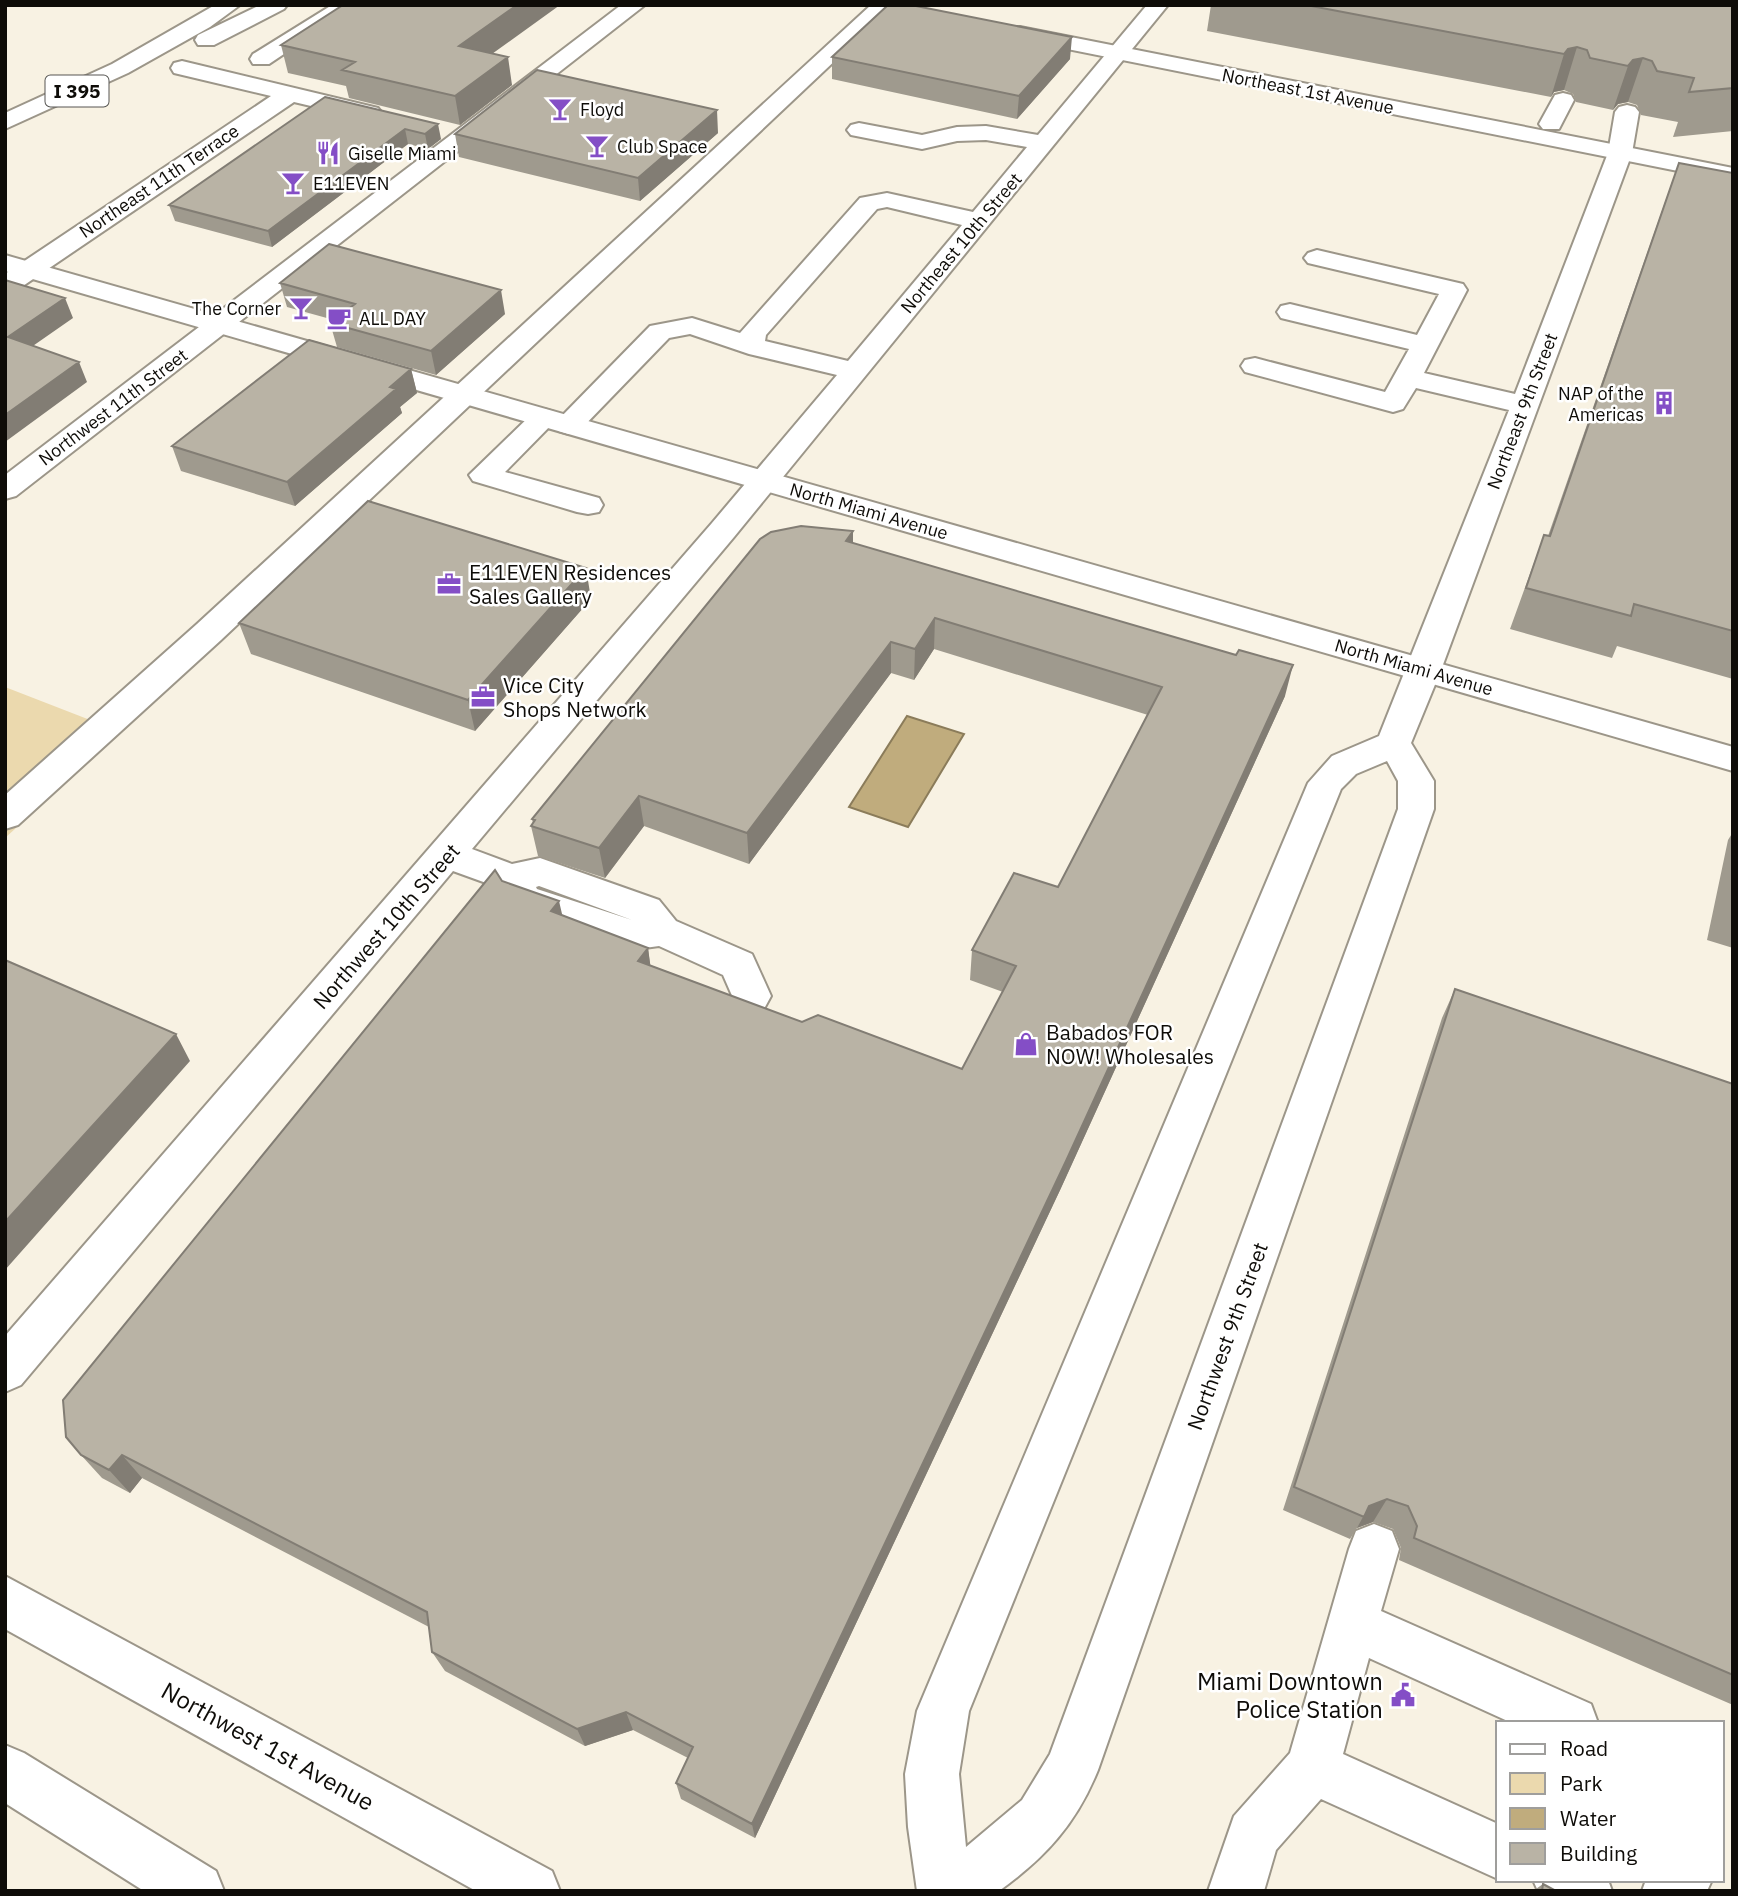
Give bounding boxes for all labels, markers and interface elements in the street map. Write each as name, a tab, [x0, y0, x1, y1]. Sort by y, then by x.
street label: Northeast 1st Avenue	[1220, 63, 1396, 119]
road number: I 395	[46, 76, 108, 106]
bar icon: Floyd	[546, 95, 574, 123]
place label: Floyd	[580, 98, 624, 121]
street label: Northeast 11th Terrace	[75, 119, 243, 243]
bar icon: Club Space	[583, 132, 611, 160]
place label: Club Space	[617, 135, 707, 158]
restaurant icon: Giselle Miami	[314, 139, 342, 167]
place label: Giselle Miami	[348, 142, 456, 165]
street label: Northeast 10th Street	[895, 168, 1027, 318]
bar icon: E11EVEN	[279, 169, 307, 197]
place label: E11EVEN	[313, 172, 390, 195]
bar icon: The Corner	[287, 294, 315, 322]
place label: The Corner	[192, 297, 281, 320]
cafe icon: ALL DAY	[325, 304, 353, 332]
place label: ALL DAY	[359, 307, 426, 330]
street label: Northeast 9th Street	[1482, 330, 1562, 492]
street label: Northwest 11th Street	[34, 343, 192, 471]
place label: NAP of the Americas	[1558, 382, 1644, 426]
building icon: NAP of the Americas	[1650, 389, 1678, 417]
street label: North Miami Avenue	[787, 477, 951, 545]
place label: E11EVEN Residences Sales Gallery	[469, 558, 671, 610]
office icon: E11EVEN Residences Sales Gallery	[435, 570, 463, 598]
street label: North Miami Avenue	[1332, 633, 1496, 701]
place label: Vice City Shops Network	[503, 671, 647, 723]
office icon: Vice City Shops Network	[469, 683, 497, 711]
street label: Northwest 10th Street	[306, 837, 466, 1015]
place label: Babados FOR NOW! Wholesales	[1046, 1018, 1214, 1070]
shop icon: Babados FOR NOW! Wholesales	[1012, 1030, 1040, 1058]
street label: Northwest 9th Street	[1180, 1238, 1274, 1434]
place label: Miami Downtown Police Station	[1197, 1665, 1383, 1725]
street label: Northwest 1st Avenue	[156, 1674, 380, 1818]
public building icon: Miami Downtown Police Station	[1389, 1681, 1417, 1709]
legend	[1496, 1721, 1724, 1882]
text: Road	[1560, 1734, 1608, 1762]
text: Park	[1560, 1769, 1603, 1797]
text: Water	[1560, 1804, 1617, 1832]
text: Building	[1560, 1839, 1637, 1867]

